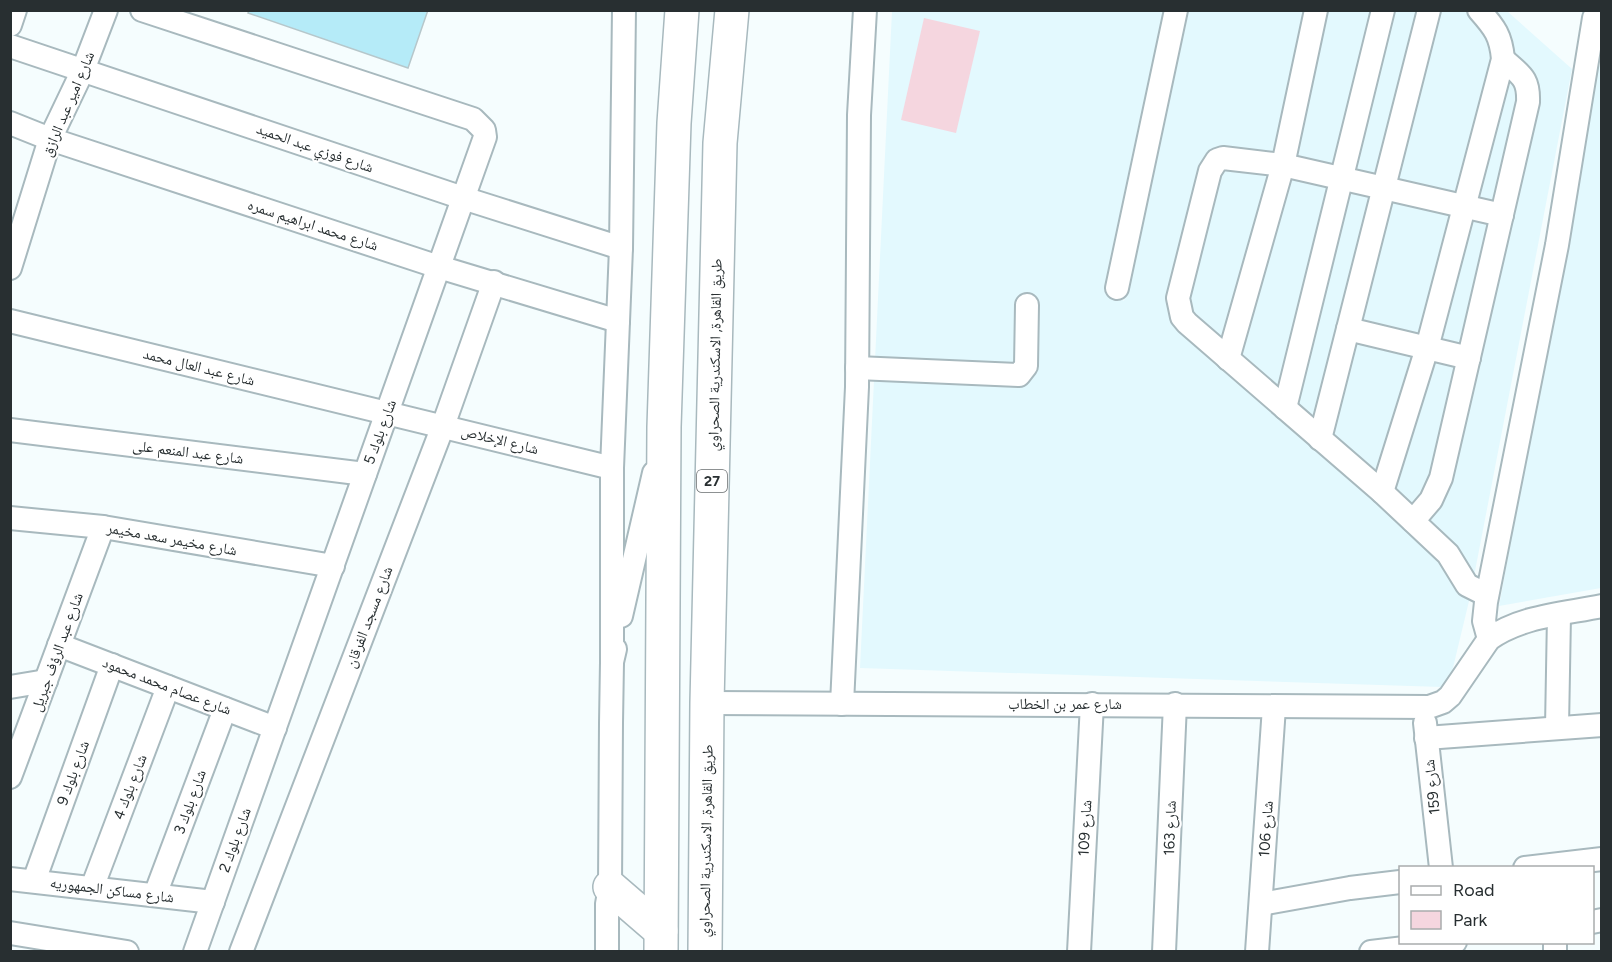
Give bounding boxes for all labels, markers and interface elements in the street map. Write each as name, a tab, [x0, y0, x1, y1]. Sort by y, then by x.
street label: شارع امير عبد الرازق	[38, 49, 99, 160]
street label: شارع فوزي عبد الحميد	[253, 120, 376, 179]
street label: شارع محمد ابراهيم سمره	[245, 195, 381, 256]
street label: طريق القاهرة, الاسكندرية الصحراوي	[704, 258, 728, 452]
street label: شارع عبد العال محمد	[141, 344, 257, 391]
street label: شارع بلوك 5	[360, 397, 401, 467]
street label: شارع الإخلاص	[459, 422, 540, 459]
street label: شارع عبد المنعم على	[131, 436, 245, 469]
road number: 27	[697, 470, 727, 492]
street label: شارع مخيمر سعد مخيمر	[104, 519, 239, 560]
street label: شارع مسجد الفرقان	[341, 564, 398, 671]
street label: شارع عبد الرؤف جبريل	[27, 590, 88, 714]
street label: شارع عصام محمد محمود	[100, 653, 234, 720]
street label: شارع عمر بن الخطاب	[1008, 695, 1122, 714]
street label: شارع بلوك 9	[53, 738, 94, 808]
street label: طريق القاهرة, الاسكندرية الصحراوي	[695, 744, 719, 938]
street label: شارع بلوك 4	[109, 752, 152, 823]
street label: شارع 159	[1420, 758, 1445, 816]
street label: شارع بلوك 3	[170, 767, 211, 837]
street label: شارع 109	[1075, 799, 1096, 857]
street label: شارع 163	[1160, 800, 1181, 856]
street label: شارع 106	[1255, 800, 1278, 858]
street label: شارع بلوك 2	[215, 805, 256, 875]
legend	[1399, 866, 1594, 944]
street label: شارع مساكن الجمهوريه	[49, 873, 175, 908]
text: Road	[1453, 879, 1494, 901]
text: Park	[1453, 909, 1488, 931]

